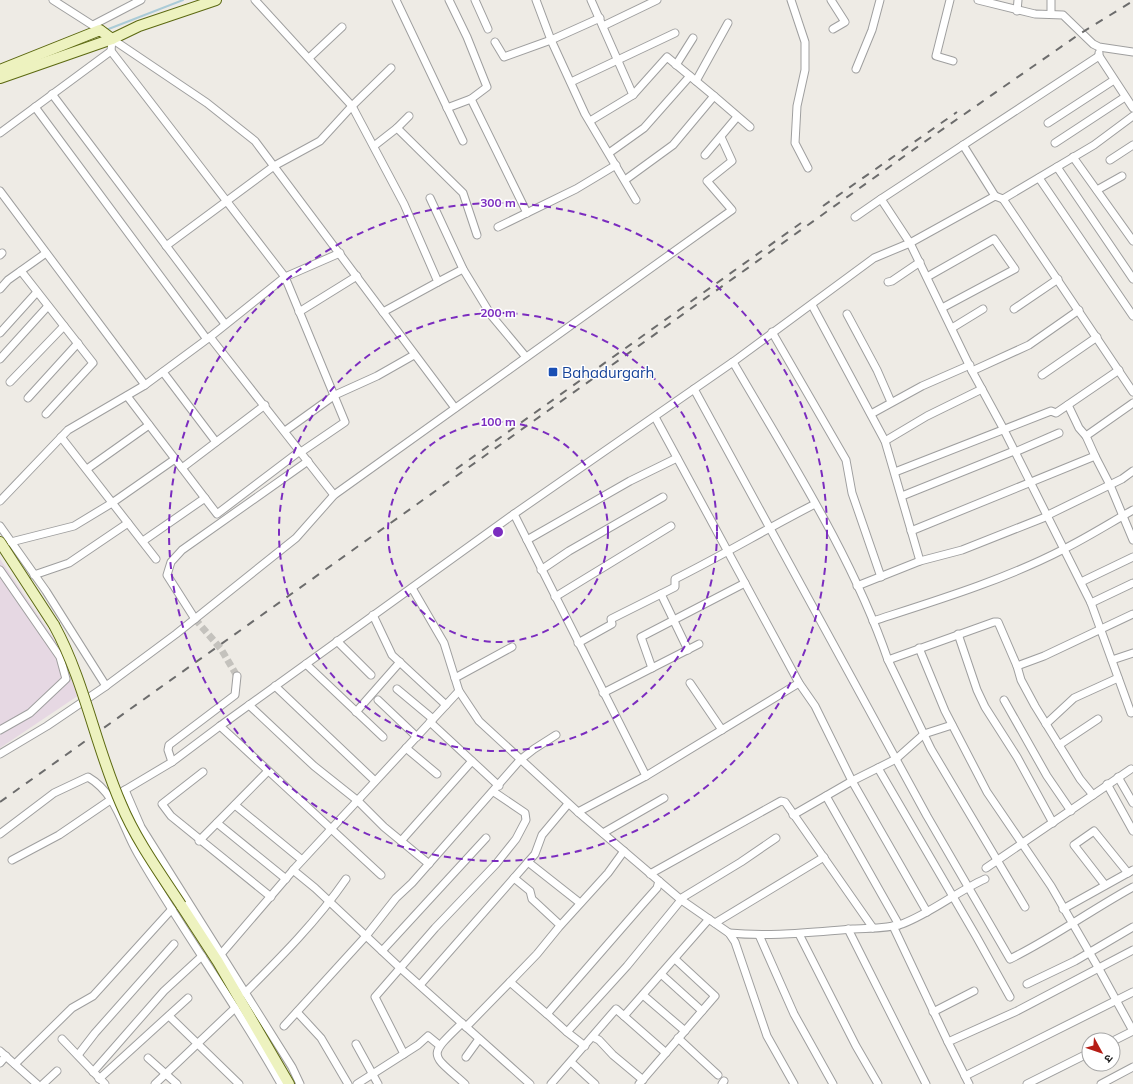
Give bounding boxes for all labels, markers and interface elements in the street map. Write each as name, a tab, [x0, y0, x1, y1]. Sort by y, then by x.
text: 300 m	[480, 195, 516, 210]
text: 200 m	[480, 305, 516, 320]
place label: Bahadurgarh	[562, 363, 654, 382]
marker: Bahadurgarh	[547, 366, 559, 378]
text: 100 m	[480, 414, 516, 429]
centre of rings	[491, 525, 505, 539]
north arrow	[1081, 1032, 1121, 1072]
text: उ	[1101, 1051, 1116, 1066]

